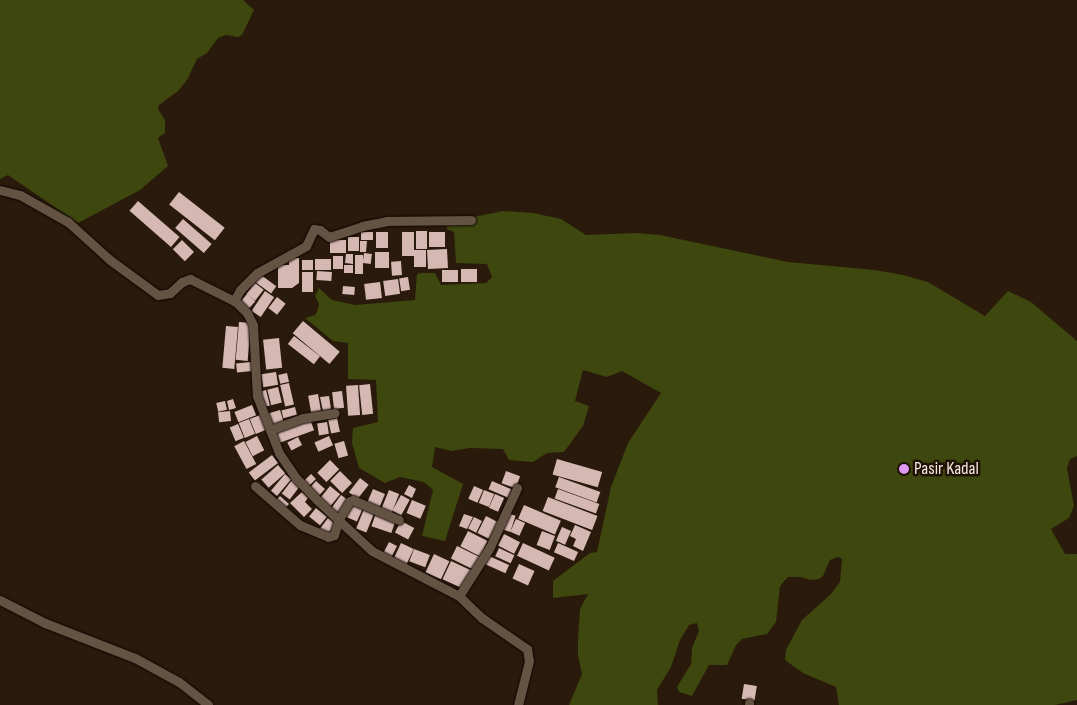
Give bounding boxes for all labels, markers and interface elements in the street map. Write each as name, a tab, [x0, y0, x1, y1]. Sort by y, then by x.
place label: Pasir Kadal	[914, 458, 979, 480]
marker: Pasir Kadal	[898, 463, 910, 475]

